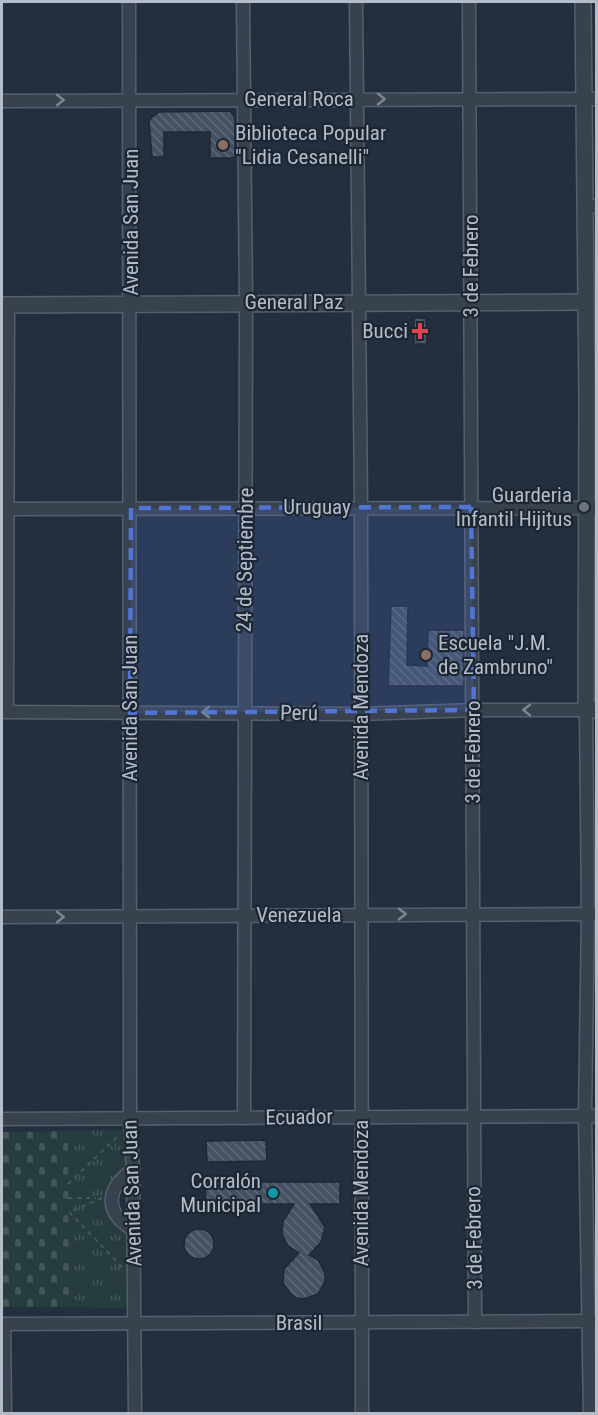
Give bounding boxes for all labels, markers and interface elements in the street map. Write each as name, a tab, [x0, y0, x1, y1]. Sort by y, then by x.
street label: General Roca	[244, 87, 354, 111]
one-way arrow	[376, 93, 385, 105]
one-way arrow	[55, 94, 64, 106]
place label: Biblioteca Popular "Lidia Cesanelli"	[235, 121, 386, 169]
marker: Biblioteca Popular "Lidia Cesanelli"	[216, 138, 230, 152]
street label: Avenida San Juan	[119, 148, 143, 296]
street label: 3 de Febrero	[459, 214, 483, 318]
street label: General Paz	[245, 290, 343, 314]
place label: Bucci	[362, 319, 408, 343]
marker: Bucci	[413, 324, 427, 338]
place label: Guarderia Infantil Hijitus	[456, 483, 572, 531]
street label: 24 de Septiembre	[232, 487, 258, 633]
street label: Uruguay	[283, 495, 351, 519]
marker: Guarderia Infantil Hijitus	[577, 500, 591, 514]
place label: Escuela "J.M. de Zambruno"	[438, 631, 553, 679]
street label: Avenida San Juan	[118, 634, 142, 782]
street label: Avenida Mendoza	[349, 634, 373, 780]
marker: Escuela "J.M. de Zambruno"	[419, 648, 433, 662]
street label: 3 de Febrero	[461, 700, 485, 804]
street label: Perú	[280, 701, 318, 725]
one-way arrow	[523, 704, 532, 716]
one-way arrow	[202, 706, 211, 718]
street label: Venezuela	[256, 903, 342, 927]
one-way arrow	[397, 908, 406, 920]
one-way arrow	[55, 911, 64, 923]
street label: Ecuador	[265, 1104, 333, 1130]
street label: Avenida San Juan	[117, 1119, 147, 1267]
street label: Avenida Mendoza	[349, 1120, 373, 1266]
place label: Corralón Municipal	[180, 1169, 261, 1217]
marker: Corralón Municipal	[266, 1186, 280, 1200]
street label: 3 de Febrero	[461, 1186, 487, 1290]
street label: Brasil	[276, 1311, 322, 1335]

